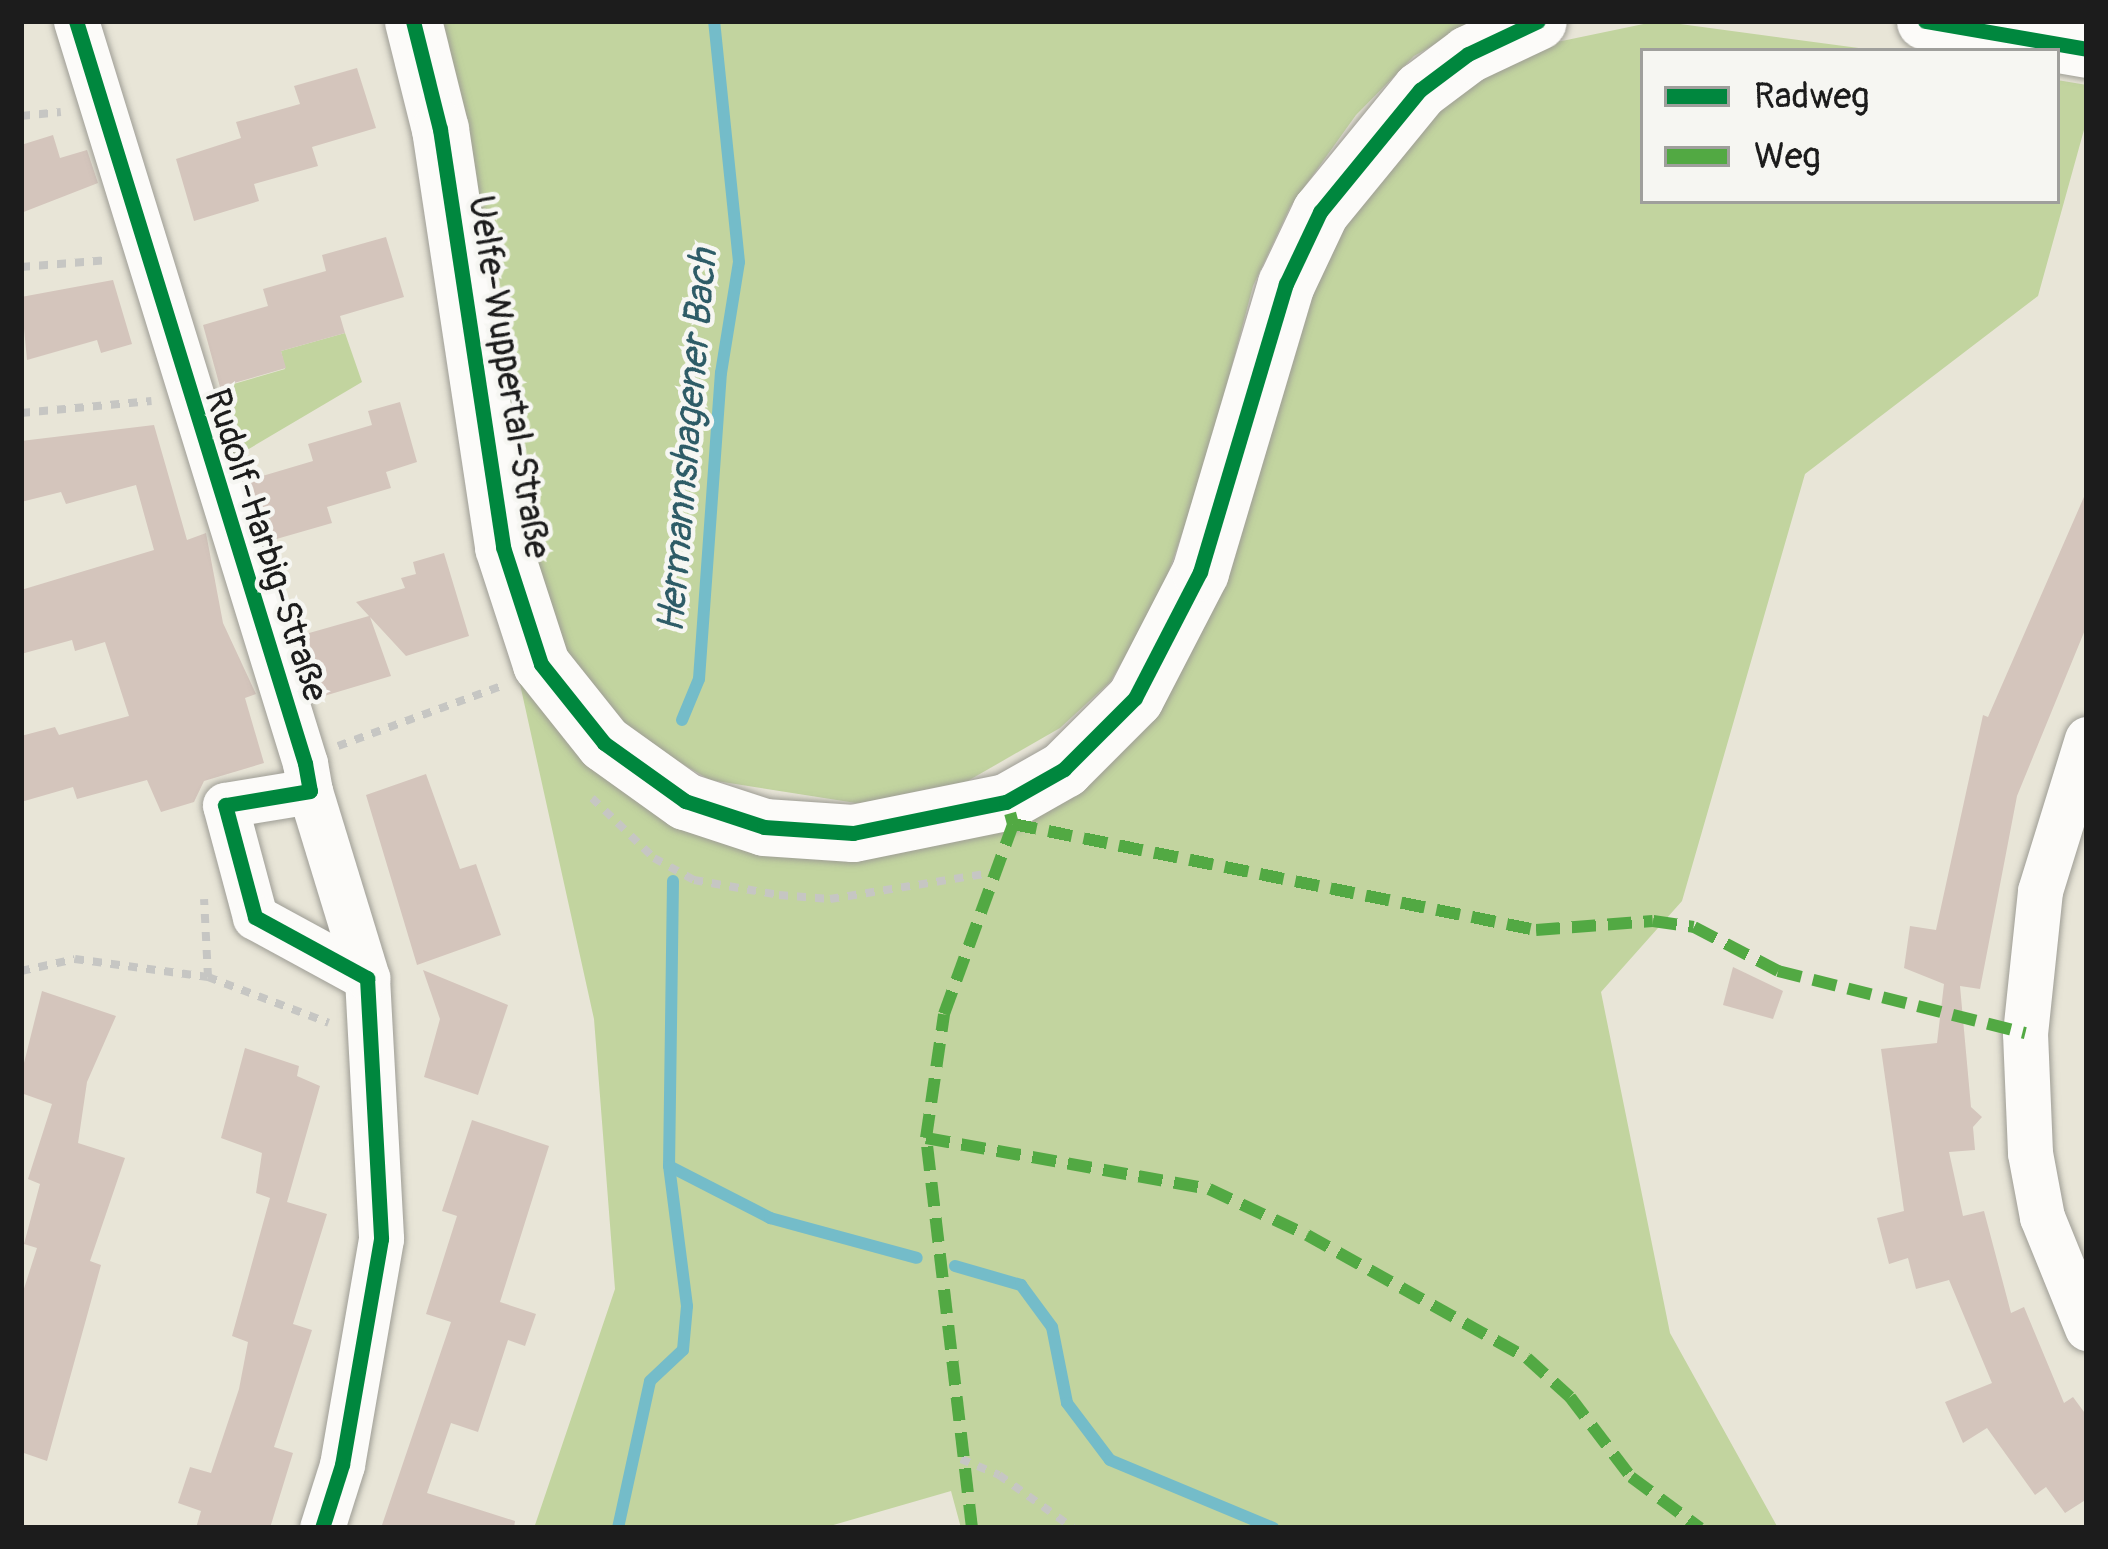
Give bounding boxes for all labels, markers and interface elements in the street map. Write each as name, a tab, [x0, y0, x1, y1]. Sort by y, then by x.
legend	[1640, 48, 2060, 204]
text: Radweg	[1754, 74, 1869, 119]
text: Weg	[1754, 134, 1821, 179]
street label: Uelfe-Wuppertal-Straße	[459, 193, 559, 561]
water label: Hermannshagener Bach	[648, 247, 728, 635]
street label: Rudolf-Harbig-Straße	[195, 383, 337, 707]

